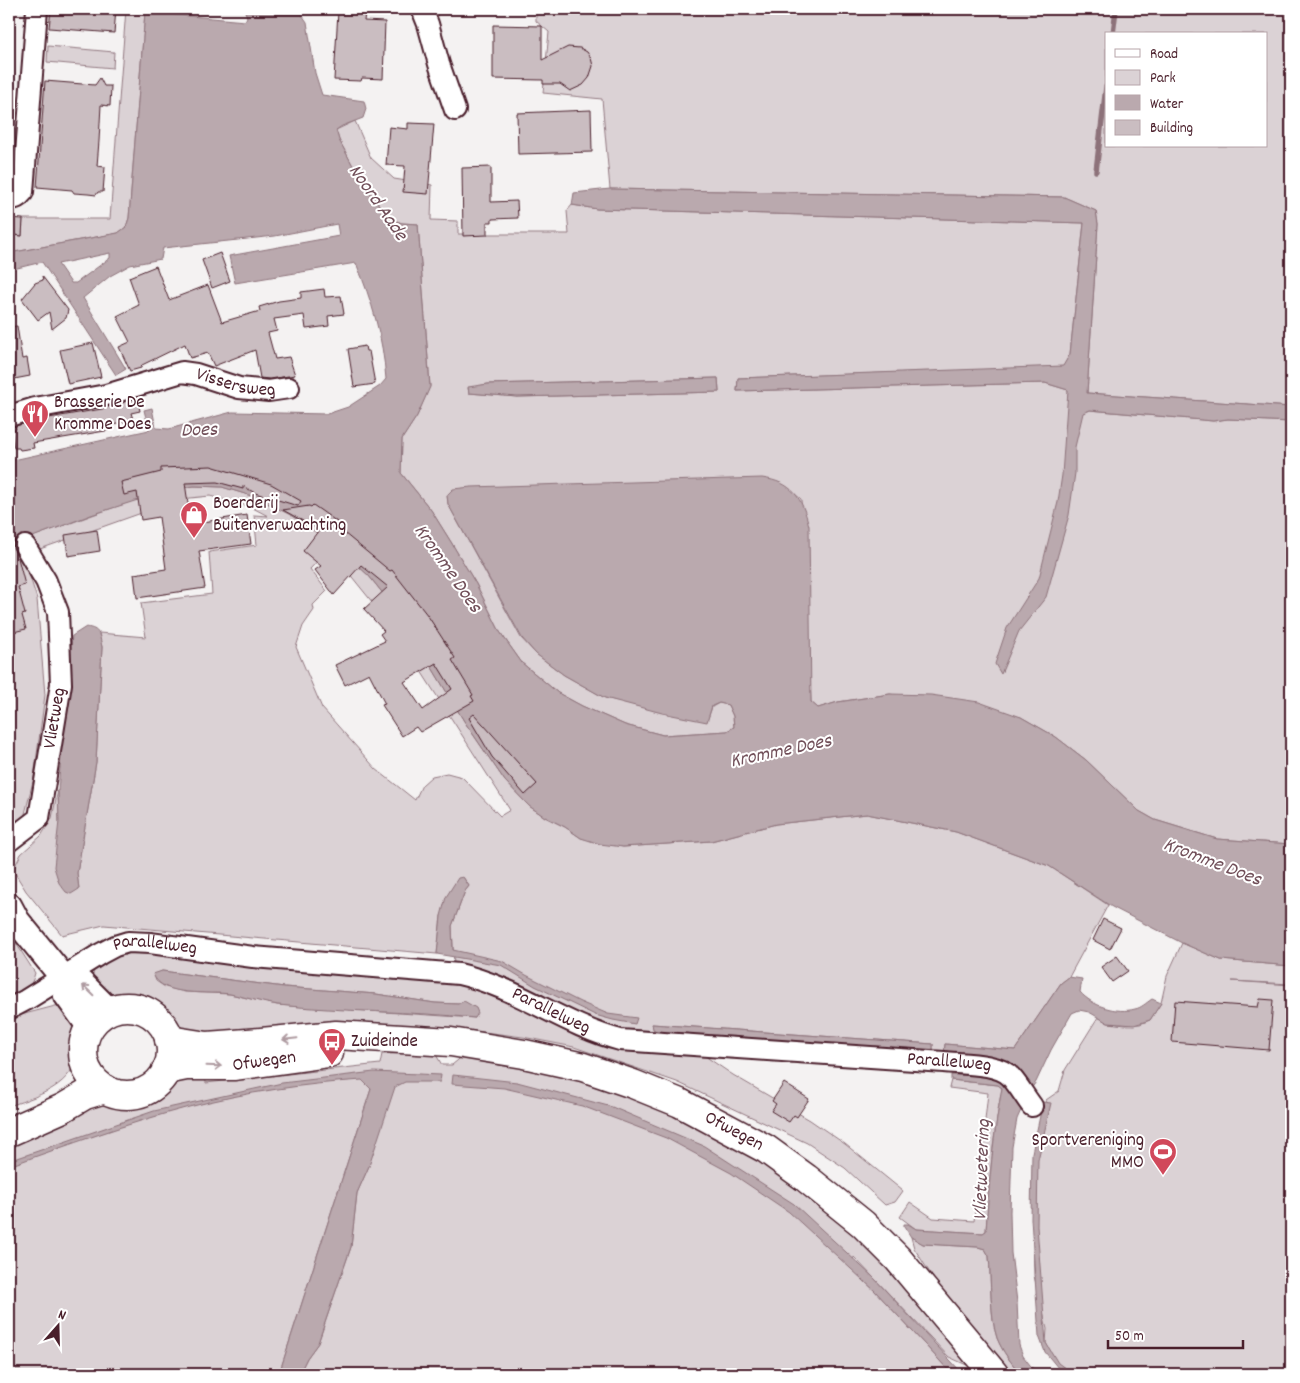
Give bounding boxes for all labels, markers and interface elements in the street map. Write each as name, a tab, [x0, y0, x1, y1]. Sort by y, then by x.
legend	[1105, 32, 1268, 148]
text: Road	[1150, 44, 1178, 66]
text: Park	[1150, 68, 1176, 90]
text: Water	[1150, 94, 1184, 116]
text: Building	[1150, 118, 1193, 140]
water label: Noord Aade	[340, 159, 414, 248]
street label: Vissersweg	[192, 361, 277, 405]
place label: Brasserie De Kromme Does	[54, 390, 152, 439]
restaurant icon: Brasserie De Kromme Does	[20, 399, 50, 438]
water label: Does	[180, 416, 218, 446]
place label: Boerderij Buitenverwachting	[213, 491, 346, 540]
shop icon: Boerderij Buitenverwachting	[179, 500, 209, 539]
water label: Kromme Does	[406, 519, 488, 620]
street label: Vlietweg	[37, 686, 74, 751]
water label: Kromme Does	[728, 727, 835, 776]
water label: Kromme Does	[1159, 831, 1266, 895]
street label: Parallelweg	[109, 928, 199, 963]
street label: Parallelweg	[507, 981, 594, 1042]
one-way arrow	[82, 984, 94, 996]
bus stop icon: Zuideinde	[317, 1027, 347, 1066]
place label: Zuideinde	[351, 1029, 418, 1056]
one-way arrow	[283, 1035, 299, 1044]
street label: Ofwegen	[231, 1044, 298, 1080]
street label: Parallelweg	[906, 1046, 994, 1080]
one-way arrow	[206, 1061, 222, 1070]
street label: Ofwegen	[699, 1105, 768, 1159]
water label: Vlietwetering	[967, 1118, 999, 1221]
place label: Sportvereniging MMO	[1032, 1128, 1144, 1177]
sports icon: Sportvereniging MMO	[1148, 1137, 1178, 1176]
north arrow	[32, 1300, 82, 1350]
text: N	[55, 1305, 69, 1326]
scale bar	[1108, 1318, 1242, 1350]
text: 50 m	[1115, 1326, 1144, 1348]

